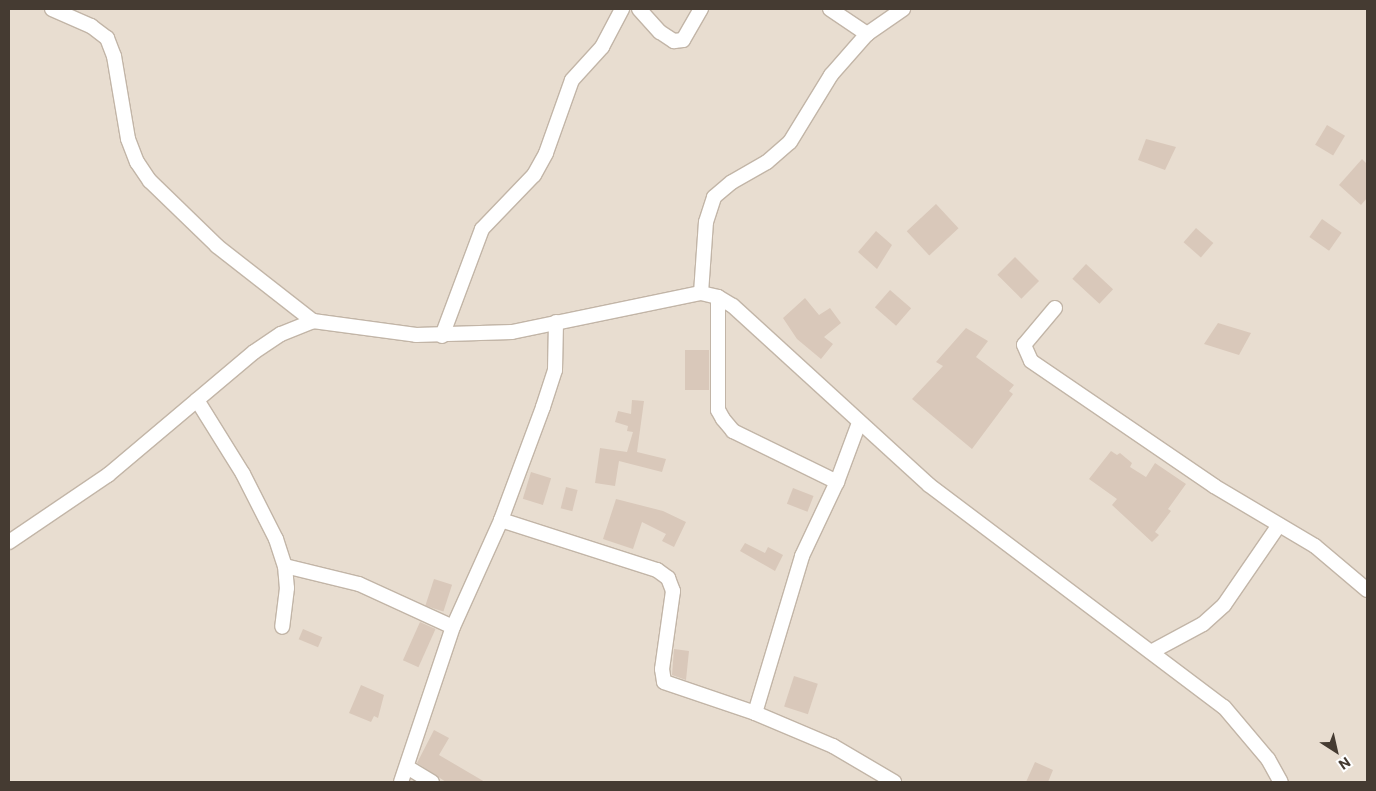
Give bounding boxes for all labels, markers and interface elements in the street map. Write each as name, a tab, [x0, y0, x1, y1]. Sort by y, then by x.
north arrow	[1311, 726, 1361, 776]
text: N	[1336, 754, 1354, 774]

